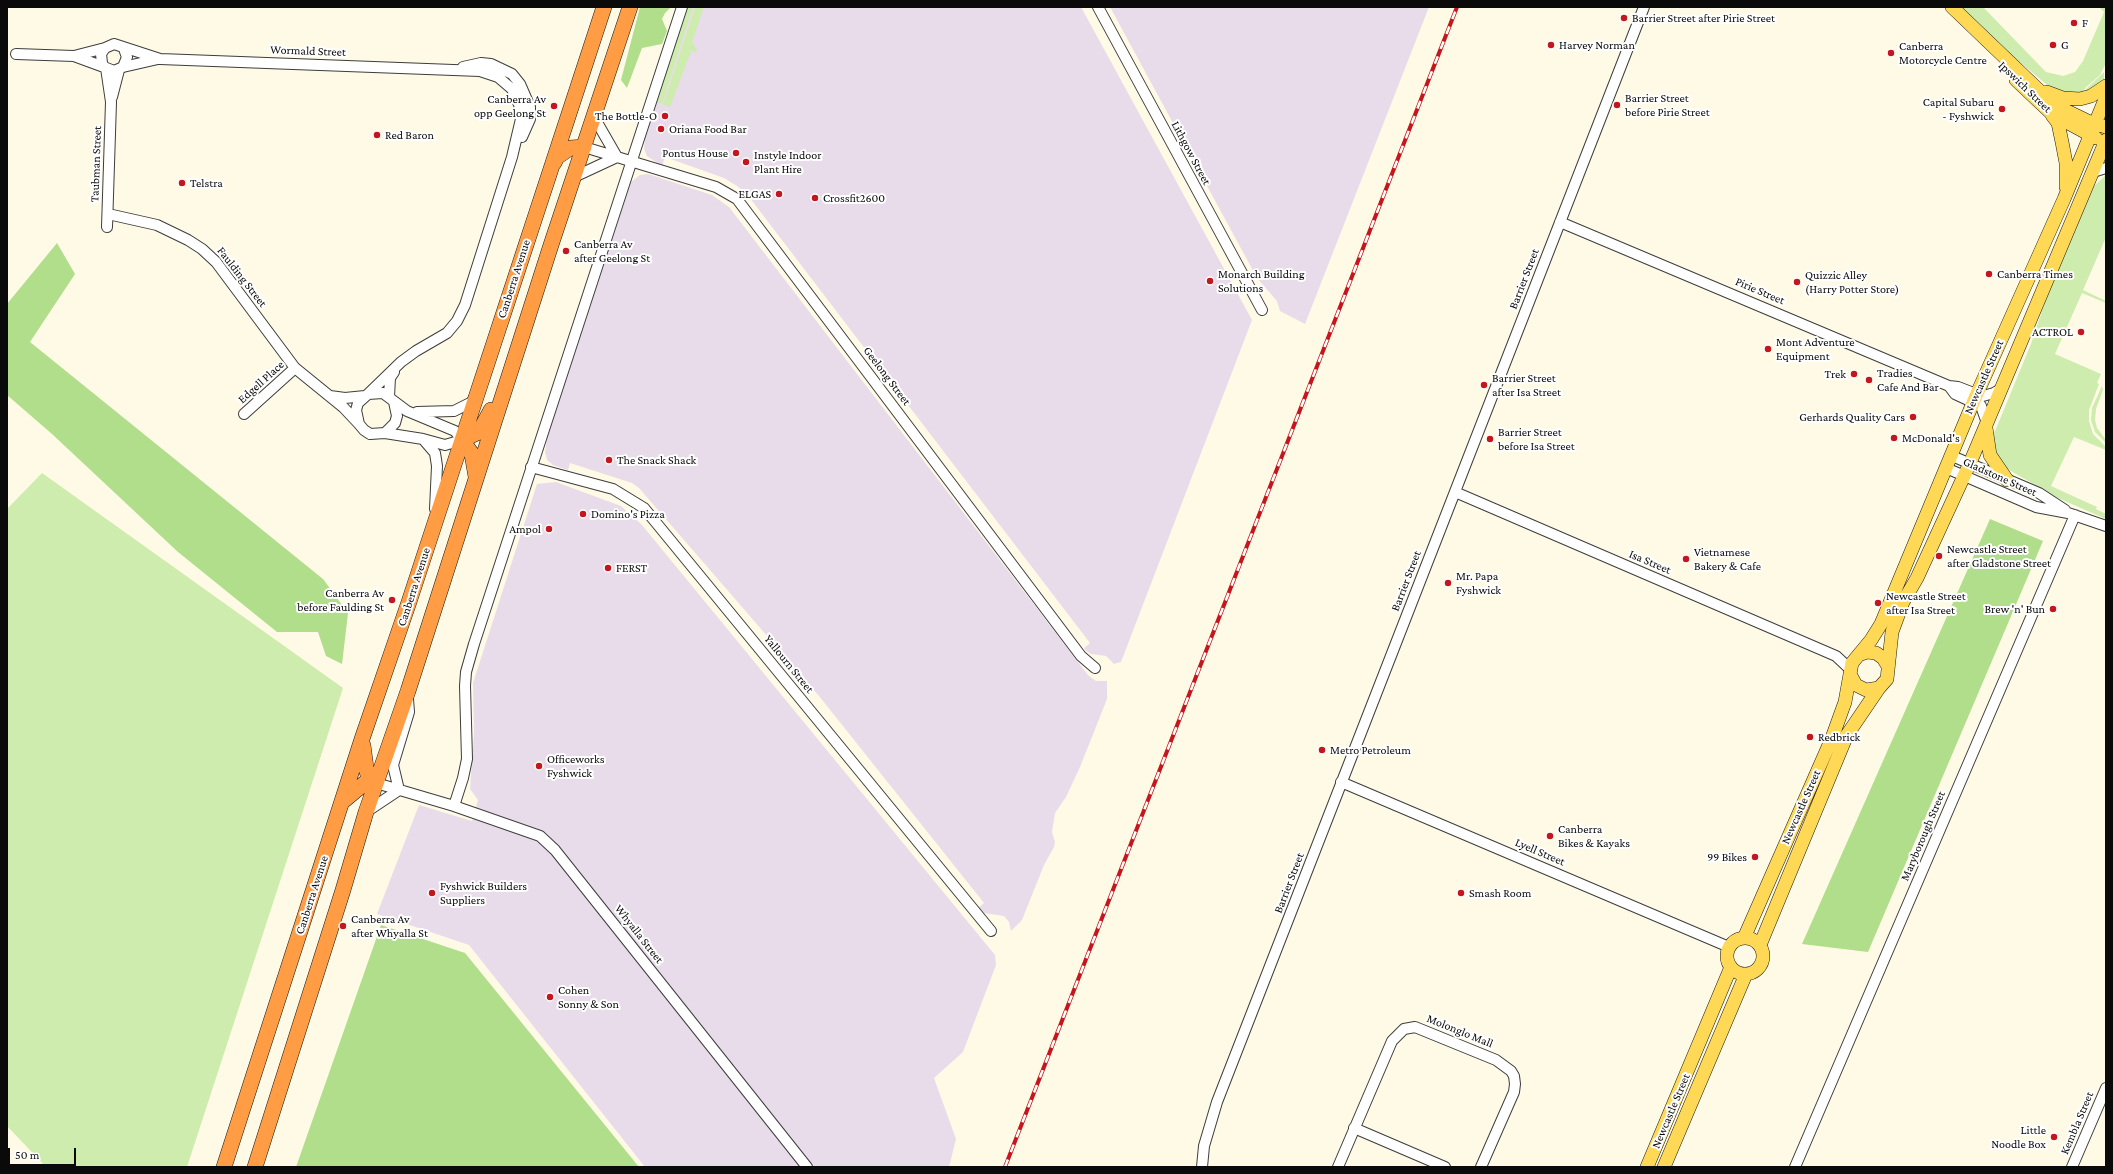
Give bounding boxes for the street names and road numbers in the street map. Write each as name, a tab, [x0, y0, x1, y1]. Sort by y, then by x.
street label: Wormald Street	[270, 42, 346, 60]
street label: Ipswich Street	[1995, 58, 2055, 116]
street label: Lithgow Street	[1168, 119, 1214, 187]
street label: Taubman Street	[87, 126, 105, 202]
street label: Canberra Avenue	[494, 238, 534, 320]
street label: Faulding Street	[214, 244, 270, 310]
street label: Barrier Street	[1506, 247, 1542, 311]
street label: Pirie Street	[1733, 274, 1787, 308]
street label: Newcastle Street	[1961, 338, 2007, 416]
street label: Geelong Street	[860, 344, 914, 408]
street label: Edgell Place	[235, 357, 287, 407]
street label: Gladstone Street	[1961, 454, 2039, 500]
street label: Canberra Avenue	[394, 546, 434, 628]
street label: Isa Street	[1627, 547, 1673, 577]
street label: Barrier Street	[1388, 549, 1424, 613]
street label: Yallourn Street	[761, 632, 817, 696]
street label: Newcastle Street	[1778, 768, 1824, 846]
street label: Maryborough Street	[1898, 789, 1948, 883]
street label: Lyell Street	[1513, 835, 1567, 869]
street label: Barrier Street	[1271, 851, 1307, 915]
street label: Canberra Avenue	[292, 854, 332, 936]
street label: Whyalla Street	[612, 902, 666, 966]
street label: Molonglo Mall	[1425, 1011, 1495, 1051]
street label: Newcastle Street	[1649, 1071, 1693, 1151]
street label: Kembla Street	[2057, 1089, 2097, 1157]

